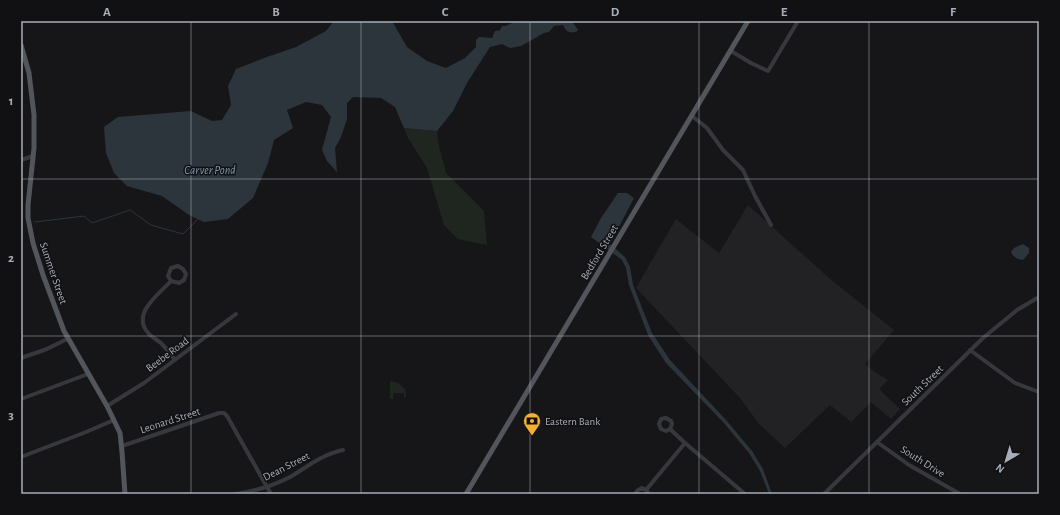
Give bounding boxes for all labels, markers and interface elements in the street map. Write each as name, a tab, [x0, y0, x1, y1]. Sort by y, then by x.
text: A	[103, 6, 111, 19]
text: B	[272, 6, 280, 19]
text: C	[442, 6, 449, 19]
text: D	[611, 6, 620, 19]
text: E	[781, 6, 788, 19]
text: F	[950, 6, 957, 19]
text: 1	[9, 95, 13, 108]
water label: Carver Pond	[184, 164, 236, 176]
street label: Bedford Street	[579, 222, 620, 282]
street label: Summer Street	[38, 241, 69, 306]
text: 2	[8, 252, 14, 265]
street label: Beebe Road	[144, 335, 191, 374]
street label: South Street	[899, 363, 946, 408]
street label: Leonard Street	[139, 405, 202, 435]
text: 3	[8, 409, 14, 422]
bank icon: Eastern Bank	[522, 411, 542, 436]
place label: Eastern Bank	[545, 416, 600, 427]
north arrow	[986, 441, 1026, 481]
street label: South Drive	[899, 444, 947, 479]
street label: Dean Street	[261, 450, 312, 483]
text: N	[994, 462, 1007, 475]

